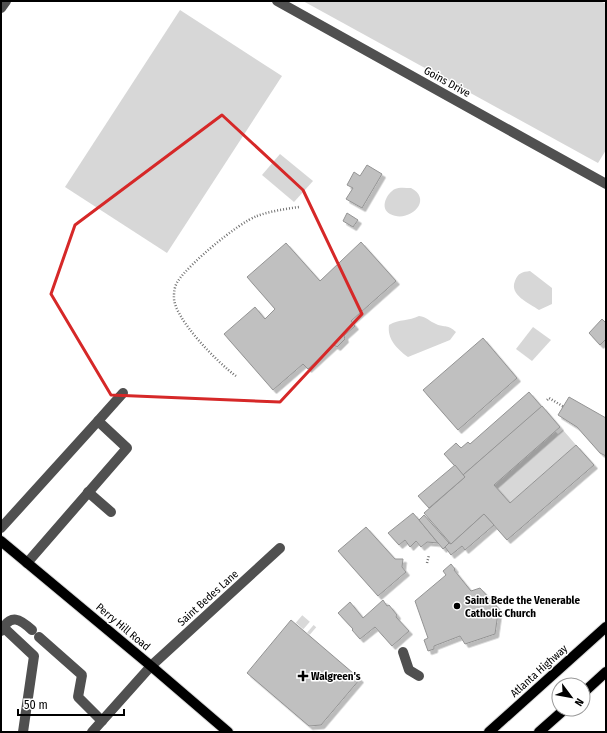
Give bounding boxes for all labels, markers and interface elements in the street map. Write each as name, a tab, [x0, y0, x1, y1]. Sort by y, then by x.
street label: Goins Drive	[421, 64, 473, 100]
street label: Saint Bedes Lane	[175, 567, 241, 629]
place label: Saint Bede the Venerable Catholic Church	[465, 594, 581, 620]
street label: Perry Hill Road	[93, 601, 153, 653]
marker: Saint Bede the Venerable Catholic Church	[452, 601, 462, 611]
street label: Atlanta Highway	[508, 642, 570, 700]
place label: Walgreen's	[311, 670, 361, 683]
marker: Walgreen's	[298, 671, 308, 681]
north arrow	[551, 677, 591, 717]
scale bar	[18, 691, 124, 717]
text: N	[572, 696, 586, 708]
text: 50 m	[24, 698, 48, 712]

